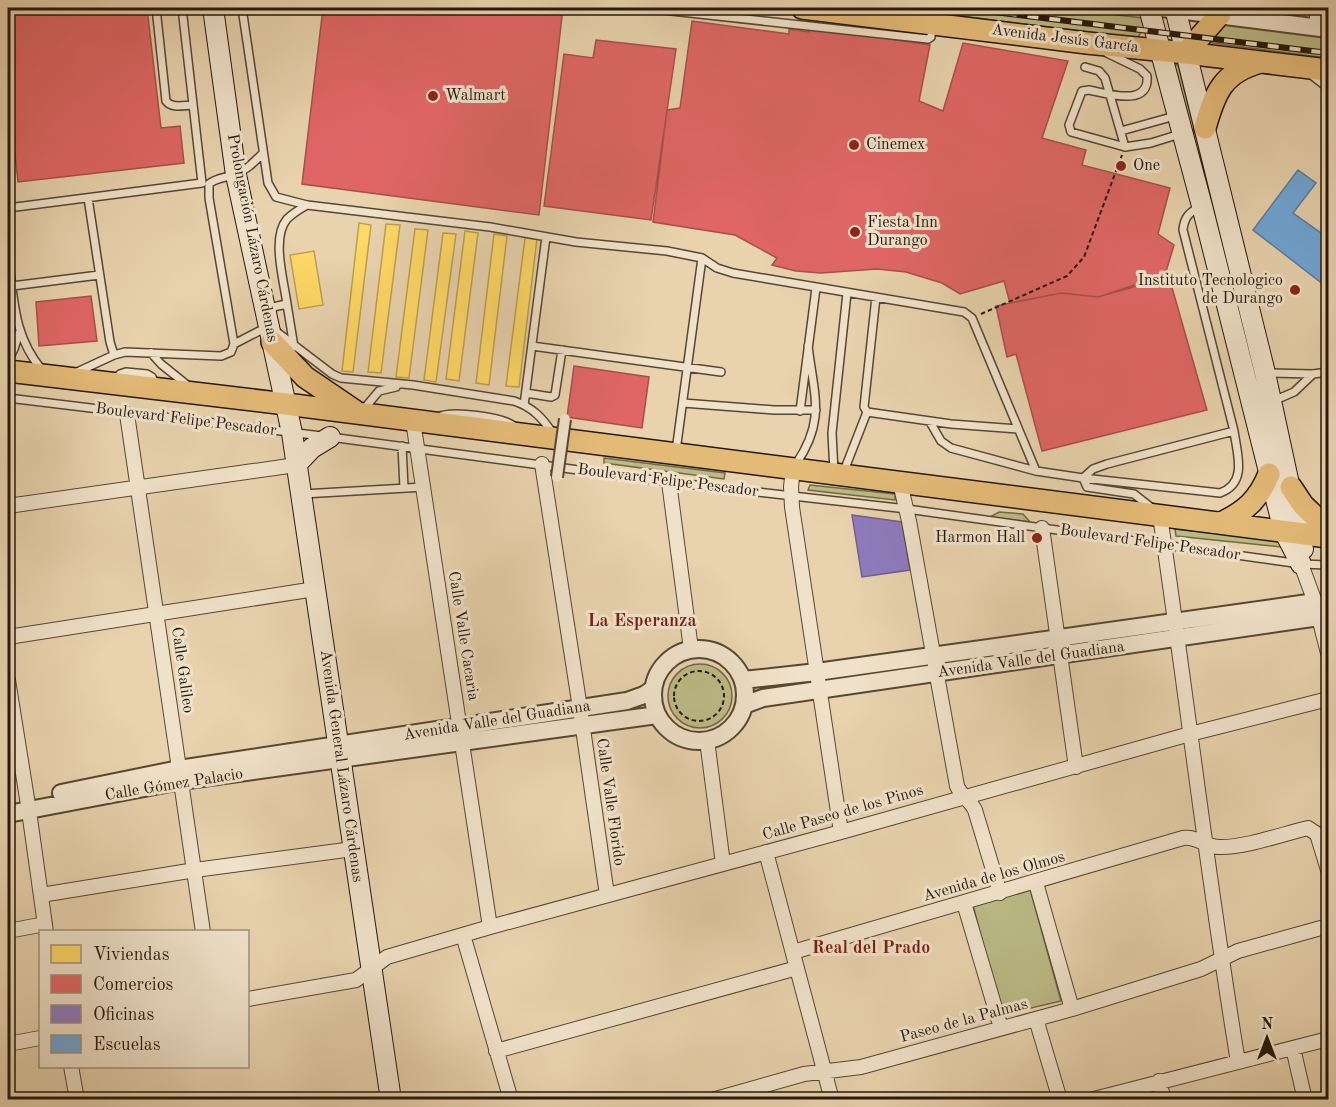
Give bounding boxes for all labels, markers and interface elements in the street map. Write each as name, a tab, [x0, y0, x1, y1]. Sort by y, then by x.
street label: Avenida Jesús García	[991, 22, 1140, 56]
place label: Walmart	[445, 88, 506, 104]
marker: Walmart	[426, 89, 440, 103]
street label: Prolongación Lázaro Cárdenas	[224, 132, 280, 344]
place label: Cinemex	[866, 137, 925, 153]
marker: Cinemex	[847, 138, 861, 152]
place label: One	[1133, 158, 1160, 174]
marker: One	[1114, 159, 1128, 173]
place label: Fiesta Inn Durango	[867, 215, 938, 249]
marker: Fiesta Inn Durango	[848, 225, 862, 239]
place label: Instituto Tecnologico de Durango	[1138, 273, 1283, 307]
marker: Instituto Tecnologico de Durango	[1288, 283, 1302, 297]
street label: Boulevard Felipe Pescador	[95, 401, 278, 439]
street label: Boulevard Felipe Pescador	[577, 462, 760, 500]
street label: Boulevard Felipe Pescador	[1059, 522, 1242, 564]
place label: Harmon Hall	[935, 530, 1025, 546]
marker: Harmon Hall	[1030, 531, 1044, 545]
street label: Calle Valle Cacaria	[445, 570, 481, 702]
district label: La Esperanza	[587, 612, 697, 630]
street label: Calle Galileo	[168, 626, 196, 714]
street label: Avenida Valle del Guadiana	[936, 639, 1126, 681]
street label: Avenida General Lázaro Cárdenas	[317, 649, 365, 884]
street label: Avenida Valle del Guadiana	[402, 698, 592, 744]
street label: Calle Valle Florido	[593, 737, 627, 867]
street label: Calle Gómez Palacio	[104, 766, 244, 804]
street label: Calle Paseo de los Pinos	[761, 782, 925, 844]
street label: Avenida de los Olmos	[921, 849, 1067, 905]
legend	[39, 930, 249, 1068]
district label: Real del Prado	[812, 939, 930, 957]
text: Viviendas	[93, 946, 170, 964]
text: Comercios	[93, 976, 174, 994]
street label: Paseo de la Palmas	[898, 996, 1030, 1046]
text: Oficinas	[93, 1006, 154, 1024]
north arrow	[1237, 1008, 1297, 1068]
text: N	[1261, 1017, 1274, 1033]
text: Escuelas	[93, 1036, 161, 1054]

